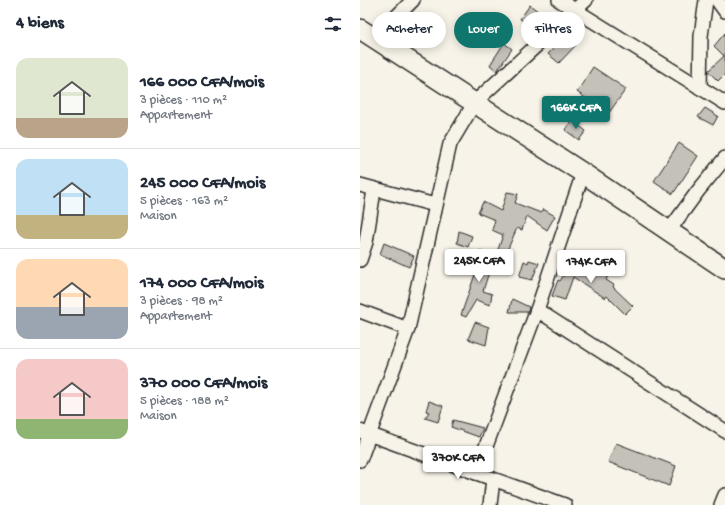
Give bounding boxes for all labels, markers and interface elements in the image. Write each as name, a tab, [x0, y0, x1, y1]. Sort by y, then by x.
chip: Acheter	[372, 12, 446, 48]
chip: Louer	[454, 12, 513, 48]
chip: Filtres	[521, 12, 585, 48]
icon: filters	[322, 13, 344, 35]
text: 4 biens	[16, 14, 64, 34]
text: 166 000 CFA/mois	[140, 73, 264, 93]
icon: home	[48, 74, 96, 122]
text: 3 pièces · 110 m²	[140, 93, 227, 108]
pin: 166K CFA	[535, 96, 617, 130]
text: 166K CFA	[551, 101, 601, 116]
text: Appartement	[140, 108, 212, 123]
text: 245 000 CFA/mois	[140, 174, 265, 194]
icon: home	[48, 175, 96, 223]
text: 5 pièces · 163 m²	[140, 194, 228, 209]
text: Maison	[140, 209, 177, 224]
pin: 245K CFA	[438, 249, 520, 283]
pin: 174K CFA	[550, 250, 632, 284]
text: 245K CFA	[454, 254, 504, 269]
text: 174K CFA	[566, 255, 616, 270]
text: 174 000 CFA/mois	[140, 274, 264, 294]
icon: home	[48, 275, 96, 323]
text: 3 pièces · 98 m²	[140, 294, 223, 309]
text: Appartement	[140, 309, 212, 324]
text: 370 000 CFA/mois	[140, 374, 267, 394]
icon: home	[48, 375, 96, 423]
text: 5 pièces · 188 m²	[140, 394, 229, 409]
text: Maison	[140, 409, 177, 424]
pin: 370K CFA	[417, 446, 499, 480]
text: 370K CFA	[432, 451, 484, 466]

